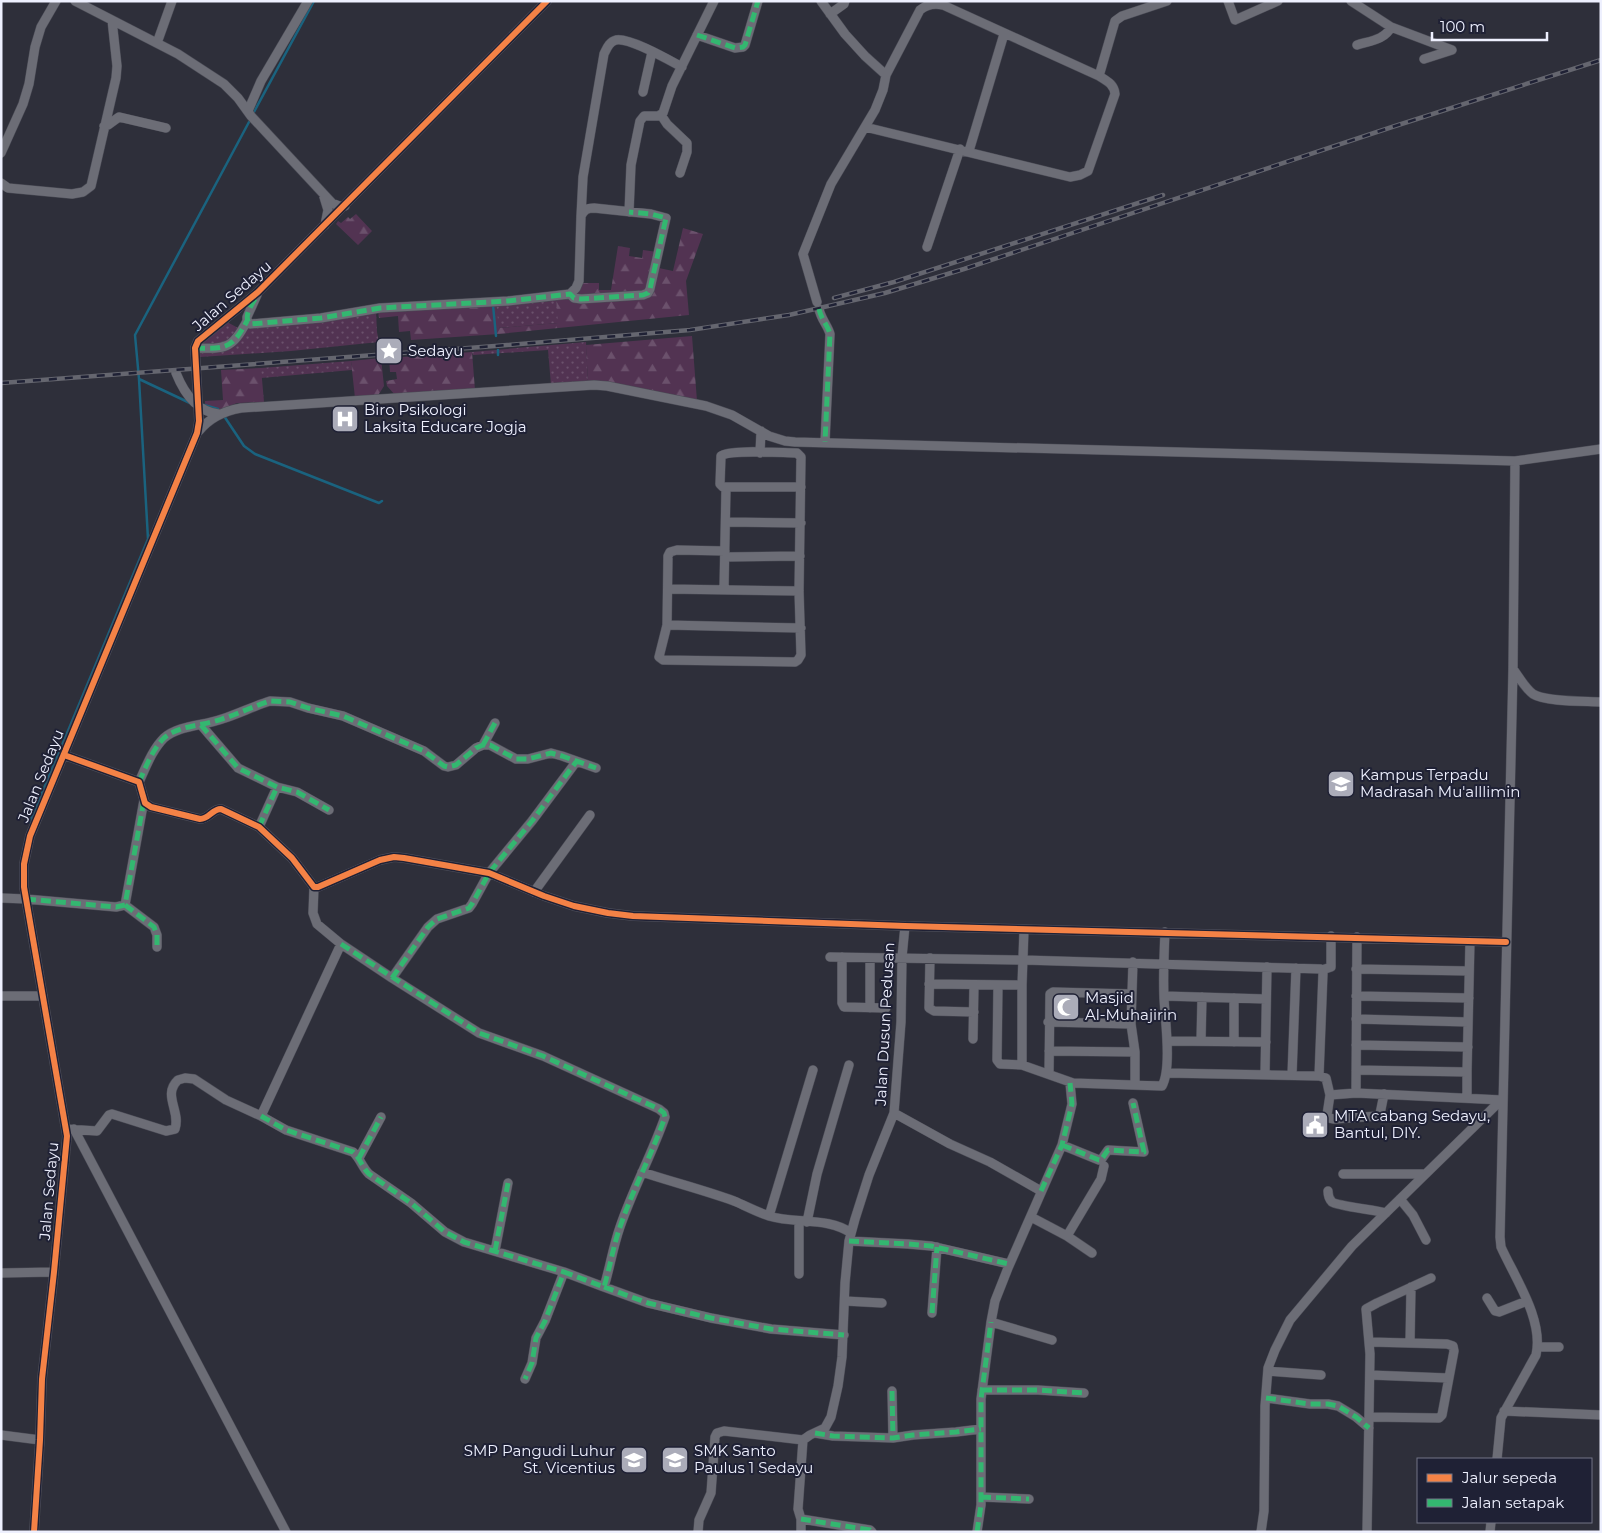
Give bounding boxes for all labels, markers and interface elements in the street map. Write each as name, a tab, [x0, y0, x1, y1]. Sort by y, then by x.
scale bar	[1432, 10, 1547, 42]
text: 100 m	[1440, 17, 1485, 36]
street label: Jalan Sedayu	[187, 256, 275, 336]
place icon: Sedayu	[374, 336, 404, 366]
place label: Sedayu	[408, 341, 463, 360]
place label: Biro Psikologi Laksita Educare Jogja	[364, 400, 527, 436]
hospital icon: Biro Psikologi Laksita Educare Jogja	[330, 404, 360, 434]
street label: Jalan Sedayu	[13, 727, 68, 826]
place label: Kampus Terpadu Madrasah Mu'alllimin	[1360, 765, 1520, 801]
school or university icon: Kampus Terpadu Madrasah Mu'alllimin	[1326, 769, 1356, 799]
street label: Jalan Dusun Pedusan	[871, 942, 898, 1107]
place label: Masjid Al-Muhajirin	[1085, 988, 1177, 1024]
mosque icon: Masjid Al-Muhajirin	[1051, 992, 1081, 1022]
place label: MTA cabang Sedayu, Bantul, DIY.	[1334, 1106, 1490, 1142]
public building icon: MTA cabang Sedayu, Bantul, DIY.	[1300, 1110, 1330, 1140]
street label: Jalan Sedayu	[35, 1141, 62, 1242]
place label: SMP Pangudi Luhur St. Vicentius	[464, 1441, 615, 1477]
place label: SMK Santo Paulus 1 Sedayu	[694, 1441, 813, 1477]
school or university icon: SMP Pangudi Luhur St. Vicentius	[619, 1445, 649, 1475]
school or university icon: SMK Santo Paulus 1 Sedayu	[660, 1445, 690, 1475]
legend	[1417, 1458, 1592, 1523]
text: Jalur sepeda	[1461, 1468, 1557, 1487]
text: Jalan setapak	[1461, 1493, 1564, 1512]

